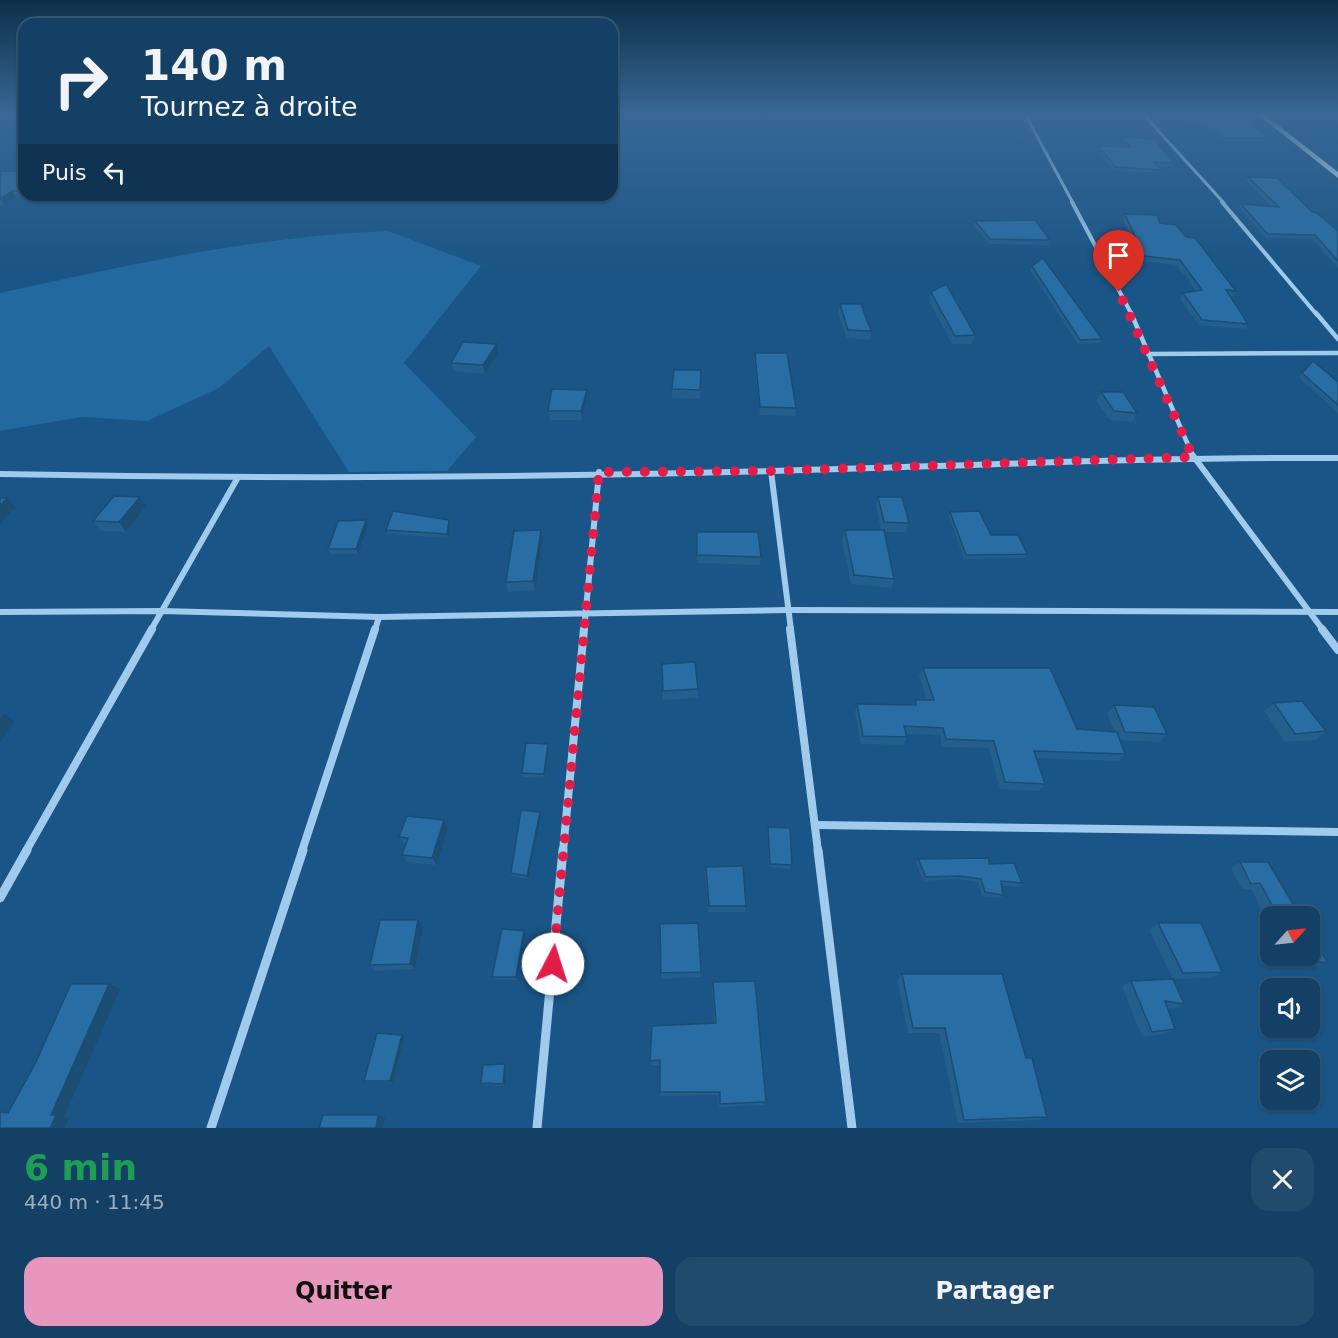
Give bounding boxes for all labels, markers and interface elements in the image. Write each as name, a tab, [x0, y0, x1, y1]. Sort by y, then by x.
text: 140 m	[141, 41, 287, 90]
icon: right	[42, 42, 120, 120]
text: Tournez à droite	[141, 91, 358, 122]
icon: left	[98, 156, 131, 189]
text: Puis	[42, 160, 86, 185]
pin	[1093, 230, 1144, 292]
icon: arrive	[1102, 239, 1135, 272]
north arrow	[1260, 906, 1320, 966]
map controls	[1260, 906, 1320, 1110]
position arrow	[521, 932, 585, 996]
button: sound	[1260, 978, 1320, 1038]
button: layers	[1260, 1050, 1320, 1110]
text: 6 min	[24, 1147, 137, 1188]
button: close	[1251, 1148, 1314, 1211]
text: 440 m · 11:45	[24, 1190, 165, 1214]
button: Quitter	[24, 1257, 663, 1326]
button: Partager	[675, 1257, 1314, 1326]

